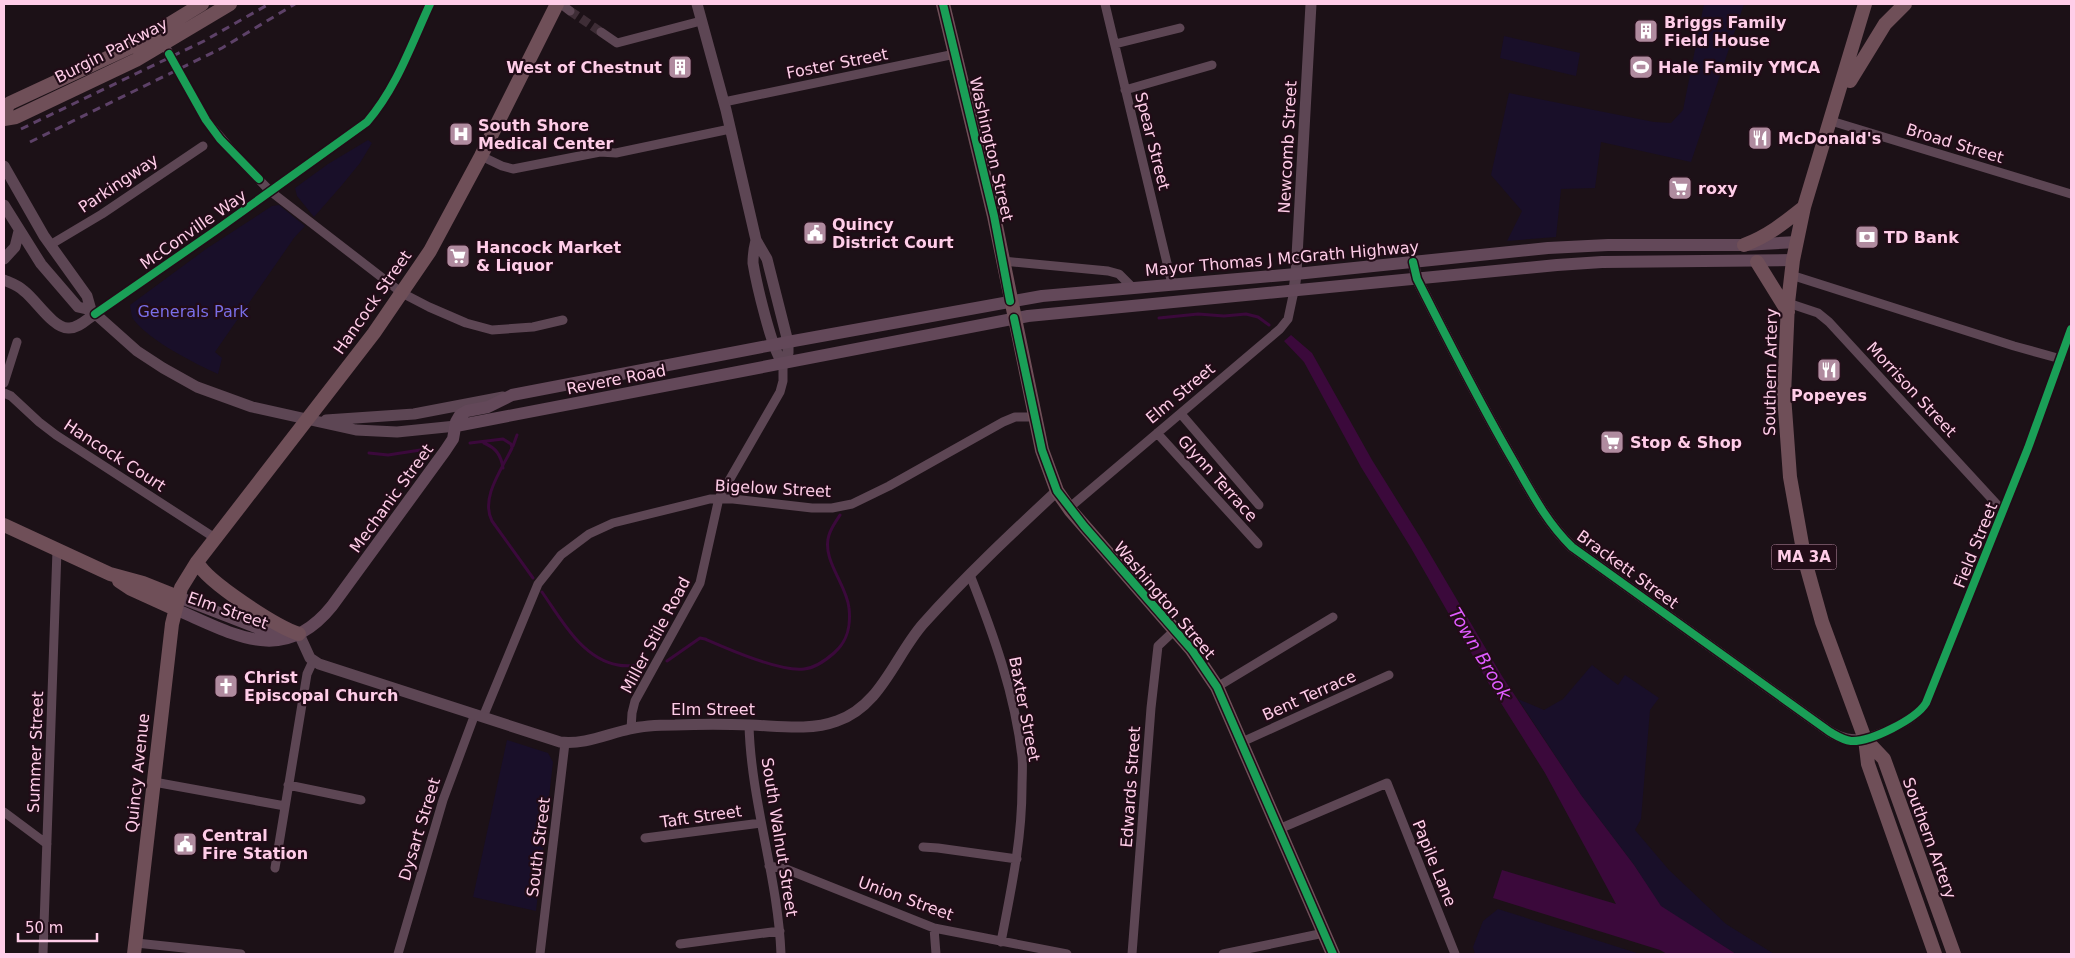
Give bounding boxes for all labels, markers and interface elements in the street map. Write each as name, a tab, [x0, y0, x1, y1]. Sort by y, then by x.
place label: Briggs Family Field House	[1664, 13, 1787, 50]
street label: Burgin Parkway	[52, 14, 171, 87]
building icon: Briggs Family Field House	[1633, 18, 1659, 44]
street label: Foster Street	[785, 44, 890, 83]
building icon: West of Chestnut	[667, 54, 693, 80]
sports icon: Hale Family YMCA	[1628, 54, 1654, 80]
place label: West of Chestnut	[506, 58, 662, 77]
place label: Hale Family YMCA	[1658, 58, 1821, 77]
street label: Washington Street	[966, 75, 1017, 223]
street label: Newcomb Street	[1275, 80, 1300, 214]
street label: Spear Street	[1131, 90, 1174, 192]
place label: South Shore Medical Center	[478, 116, 614, 153]
street label: Broad Street	[1904, 120, 2006, 167]
hospital icon: South Shore Medical Center	[448, 121, 474, 147]
restaurant icon: McDonald's	[1747, 125, 1773, 151]
place label: McDonald's	[1778, 129, 1881, 148]
street label: Parkingway	[75, 150, 162, 217]
supermarket icon: roxy	[1667, 175, 1693, 201]
place label: roxy	[1698, 179, 1738, 198]
street label: McConville Way	[136, 186, 250, 273]
place label: Quincy District Court	[832, 215, 954, 252]
public building icon: Quincy District Court	[802, 220, 828, 246]
bank icon: TD Bank	[1854, 224, 1880, 250]
place label: TD Bank	[1884, 228, 1959, 247]
street label: Mayor Thomas J McGrath Highway	[1144, 237, 1420, 280]
place label: Hancock Market & Liquor	[476, 238, 621, 275]
supermarket icon: Hancock Market & Liquor	[445, 243, 471, 269]
street label: Hancock Street	[330, 247, 415, 358]
park label: Generals Park	[137, 302, 249, 321]
street label: Southern Artery	[1760, 308, 1781, 436]
street label: Morrison Street	[1863, 338, 1960, 441]
restaurant icon: Popeyes	[1816, 357, 1842, 383]
street label: Elm Street	[1142, 359, 1219, 428]
street label: Revere Road	[565, 361, 667, 398]
place label: Popeyes	[1791, 386, 1867, 405]
street label: Hancock Court	[60, 415, 169, 495]
supermarket icon: Stop & Shop	[1599, 429, 1625, 455]
street label: Glynn Terrace	[1174, 431, 1261, 526]
place label: Stop & Shop	[1630, 433, 1742, 452]
street label: Mechanic Street	[346, 440, 437, 556]
street label: Bigelow Street	[714, 476, 832, 501]
street label: Field Street	[1950, 500, 2001, 591]
street label: Brackett Street	[1573, 526, 1682, 613]
street label: Washington Street	[1110, 538, 1219, 663]
road number: MA 3A	[1772, 544, 1836, 570]
street label: Miller Stile Road	[617, 574, 694, 697]
street label: Elm Street	[185, 588, 271, 633]
water label: Town Brook	[1445, 604, 1517, 705]
street label: Baxter Street	[1005, 655, 1044, 763]
street label: Bent Terrace	[1259, 666, 1359, 725]
place label: Christ Episcopal Church	[244, 668, 398, 705]
church icon: Christ Episcopal Church	[213, 673, 239, 699]
street label: Summer Street	[24, 691, 47, 813]
street label: Elm Street	[671, 700, 755, 719]
street label: Quincy Avenue	[122, 712, 153, 834]
street label: Edwards Street	[1117, 726, 1144, 848]
street label: South Walnut Street	[758, 756, 801, 918]
street label: Dysart Street	[395, 775, 444, 883]
street label: Southern Artery	[1899, 775, 1960, 901]
street label: South Street	[523, 796, 554, 898]
street label: Taft Street	[658, 801, 743, 832]
street label: Papile Lane	[1409, 817, 1460, 909]
place label: Central Fire Station	[202, 826, 308, 863]
public building icon: Central Fire Station	[172, 831, 198, 857]
street label: Union Street	[856, 872, 956, 924]
scale bar	[18, 910, 96, 942]
text: 50 m	[25, 919, 63, 937]

